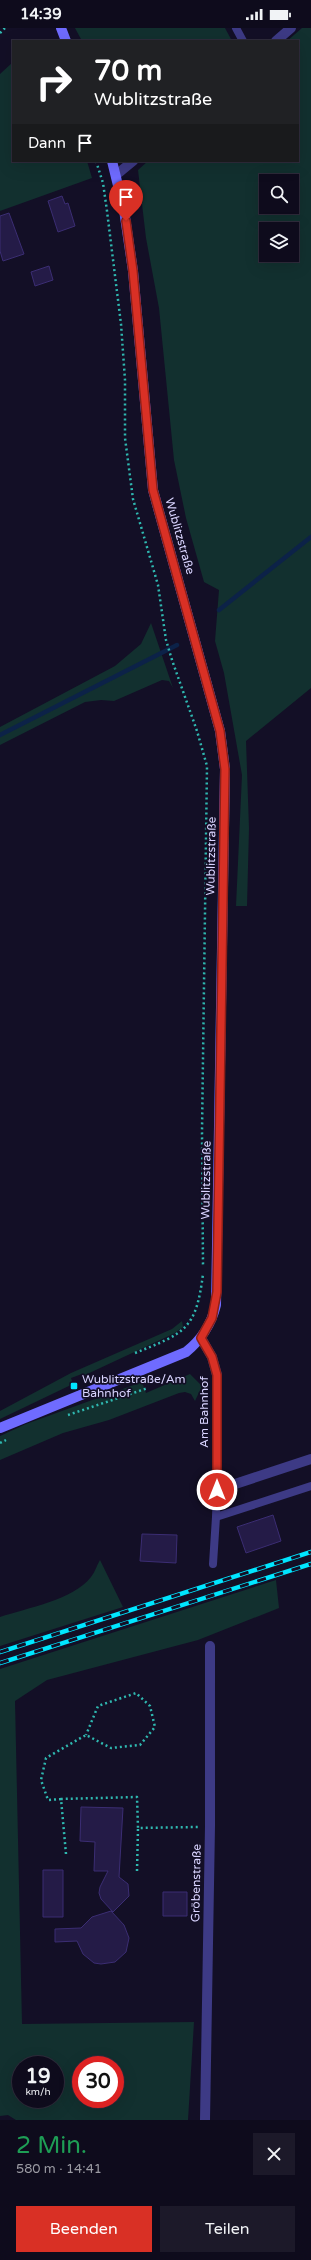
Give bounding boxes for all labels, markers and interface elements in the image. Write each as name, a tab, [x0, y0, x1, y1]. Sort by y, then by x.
text: 14:39	[20, 5, 62, 23]
text: 70 m	[94, 54, 162, 88]
icon: right	[28, 56, 80, 108]
text: Wublitzstraße	[94, 88, 212, 110]
icon: arrive	[74, 132, 96, 154]
text: Dann	[28, 134, 66, 152]
map controls	[259, 174, 299, 262]
button: search	[259, 174, 299, 214]
pin	[109, 180, 143, 221]
icon: arrive	[115, 186, 137, 208]
button: layers	[259, 222, 299, 262]
street label: Wublitzstraße	[162, 496, 198, 576]
street label: Wublitzstraße	[203, 816, 219, 896]
street label: Wublitzstraße	[198, 1140, 214, 1220]
place label: Wublitzstraße/Am Bahnhof	[82, 1372, 186, 1400]
street label: Am Bahnhof	[197, 1376, 211, 1448]
marker: Wublitzstraße/Am Bahnhof	[69, 1381, 79, 1391]
position arrow	[196, 1469, 238, 1511]
street label: Gröbenstraße	[188, 1844, 204, 1922]
speed limit sign: 30	[72, 2056, 124, 2108]
text: 19	[25, 2065, 51, 2089]
text: km/h	[25, 2086, 51, 2098]
text: 2 Min.	[16, 2131, 87, 2160]
button: close	[253, 2133, 295, 2175]
text: 580 m · 14:41	[16, 2161, 102, 2177]
button: Beenden	[16, 2206, 152, 2252]
button: Teilen	[160, 2206, 295, 2252]

